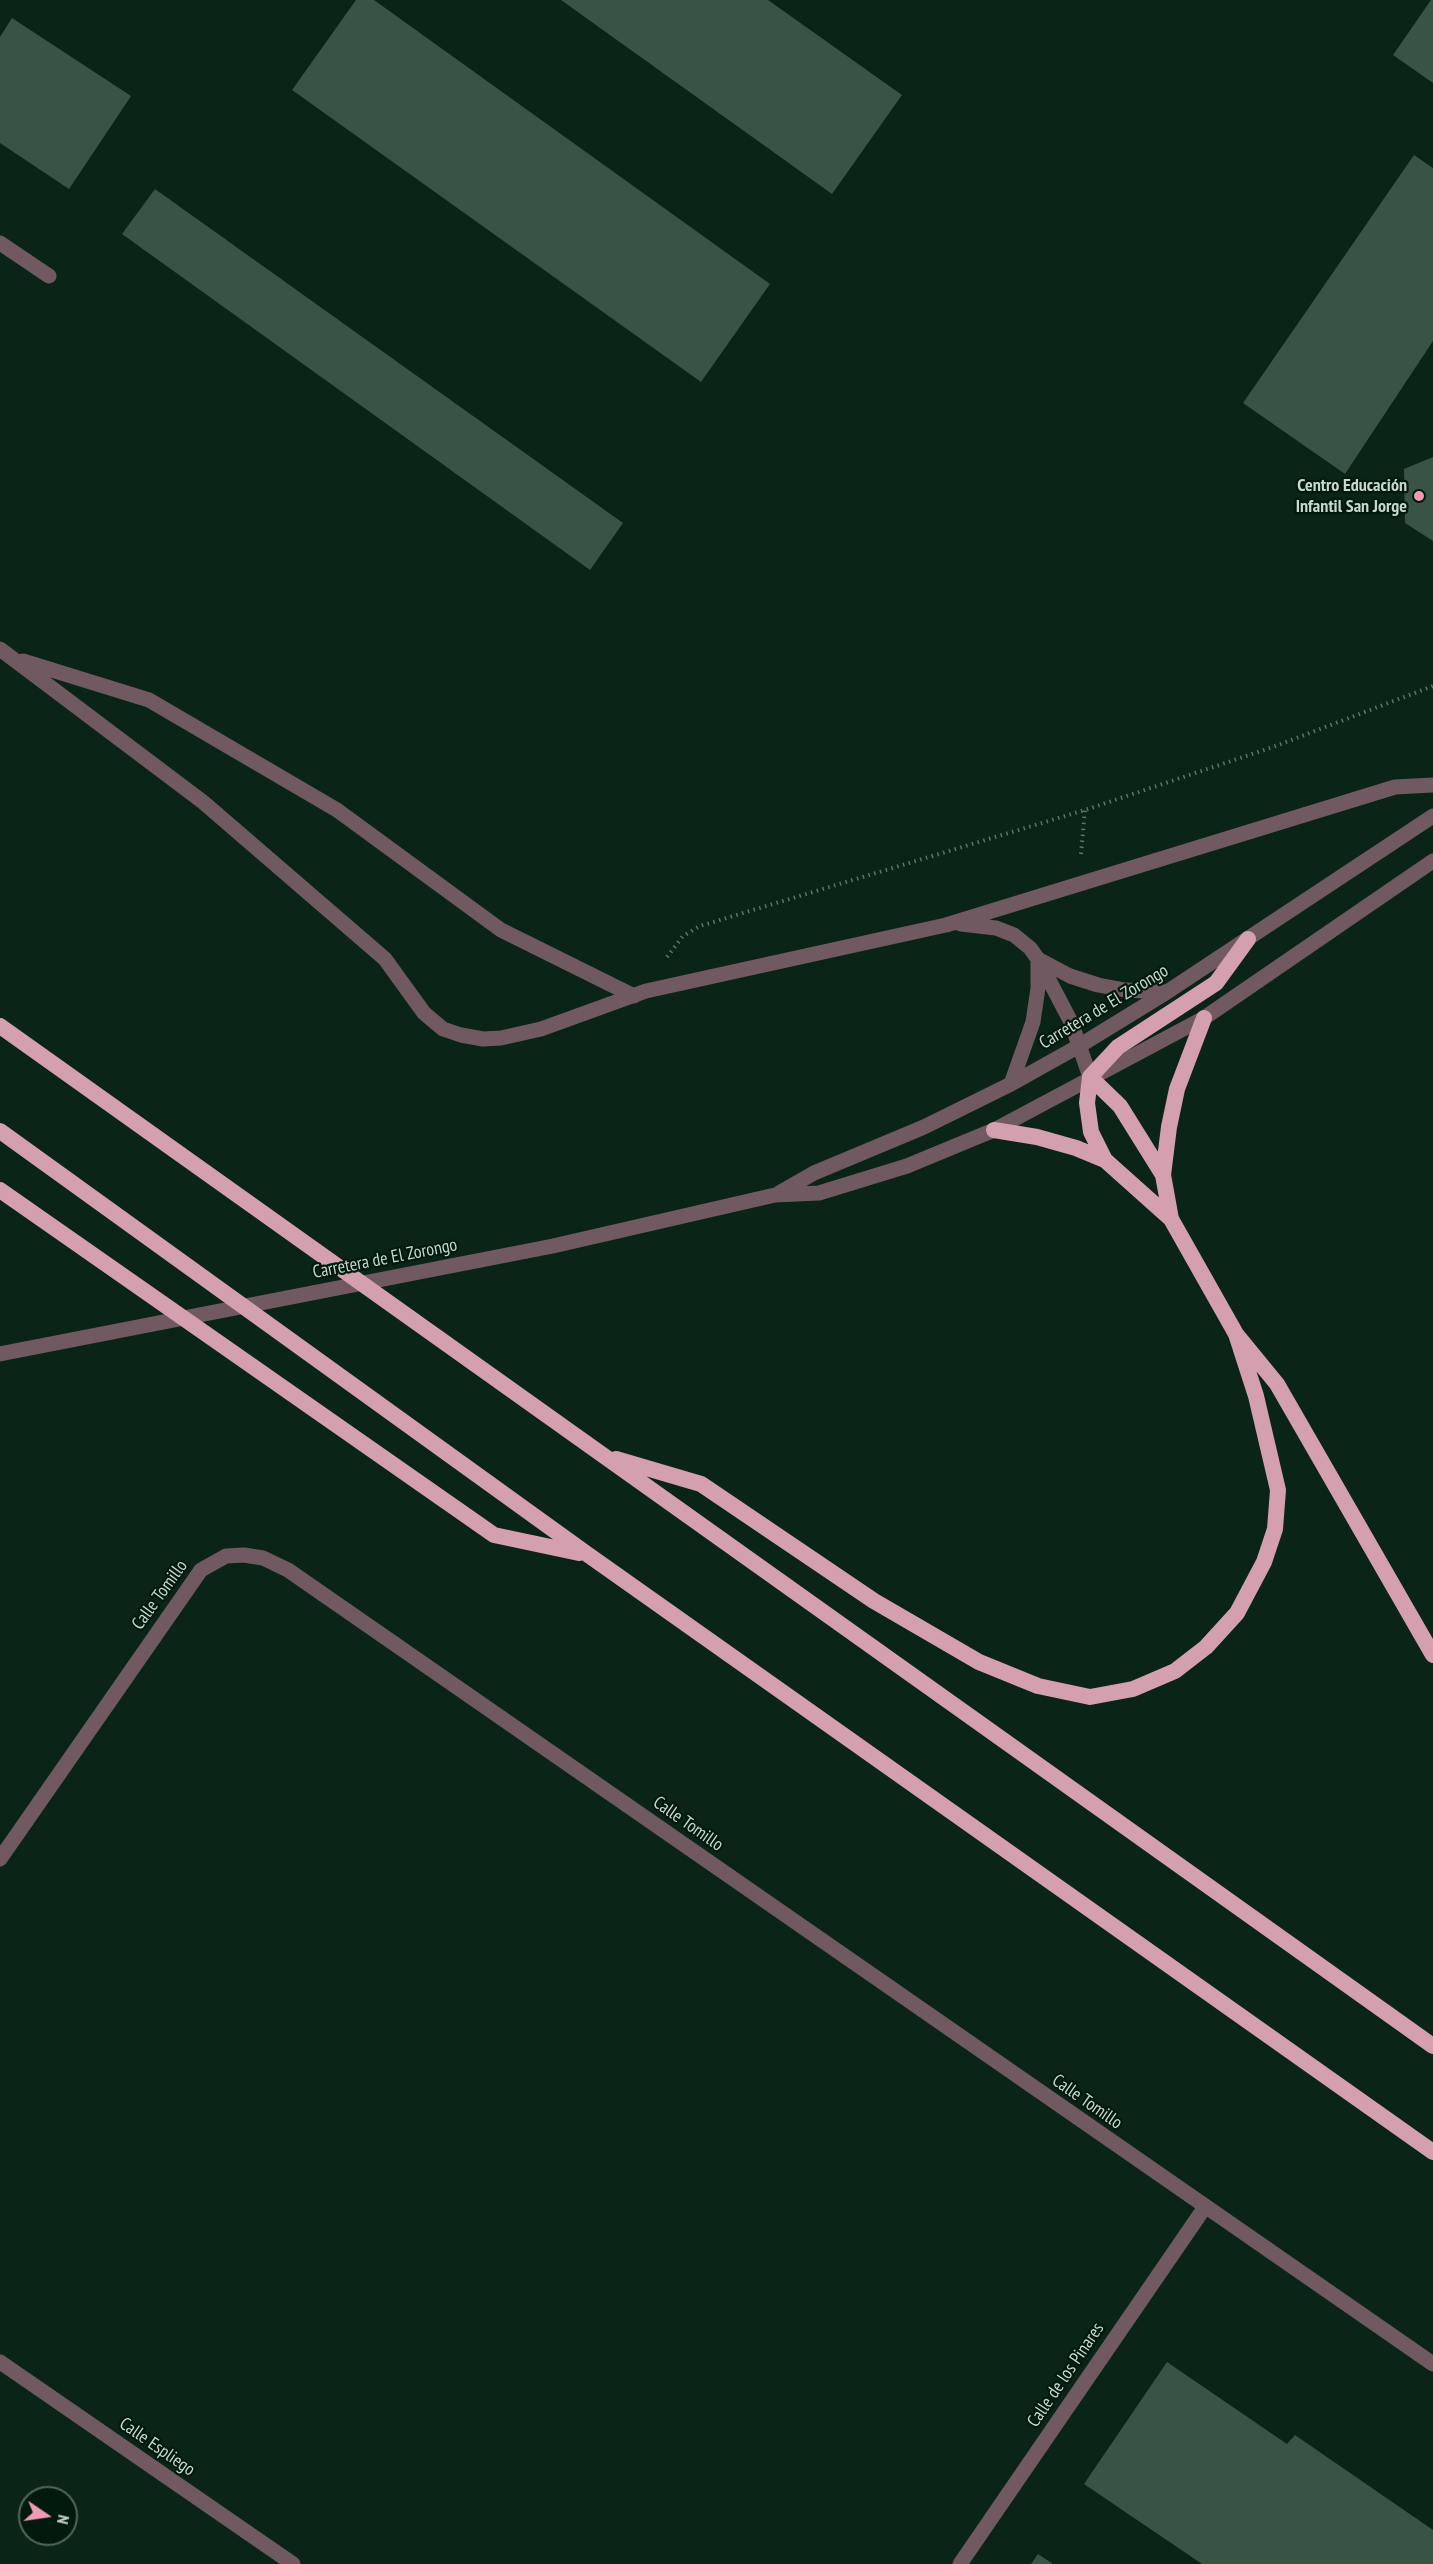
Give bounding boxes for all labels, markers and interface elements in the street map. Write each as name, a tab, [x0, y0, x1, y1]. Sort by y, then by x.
place label: Centro Educación Infantil San Jorge	[1296, 475, 1407, 518]
marker: Centro Educación Infantil San Jorge	[1412, 489, 1426, 503]
street label: Carretera de El Zorongo	[1036, 960, 1172, 1054]
street label: Carretera de El Zorongo	[311, 1234, 459, 1284]
street label: Calle Tomillo	[128, 1556, 192, 1634]
street label: Calle Tomillo	[649, 1792, 727, 1856]
street label: Calle Tomillo	[1048, 2070, 1126, 2134]
street label: Calle de los Pinares	[1023, 2319, 1109, 2431]
street label: Calle Espliego	[115, 2413, 199, 2481]
north arrow	[18, 2486, 78, 2546]
text: N	[53, 2513, 74, 2526]

